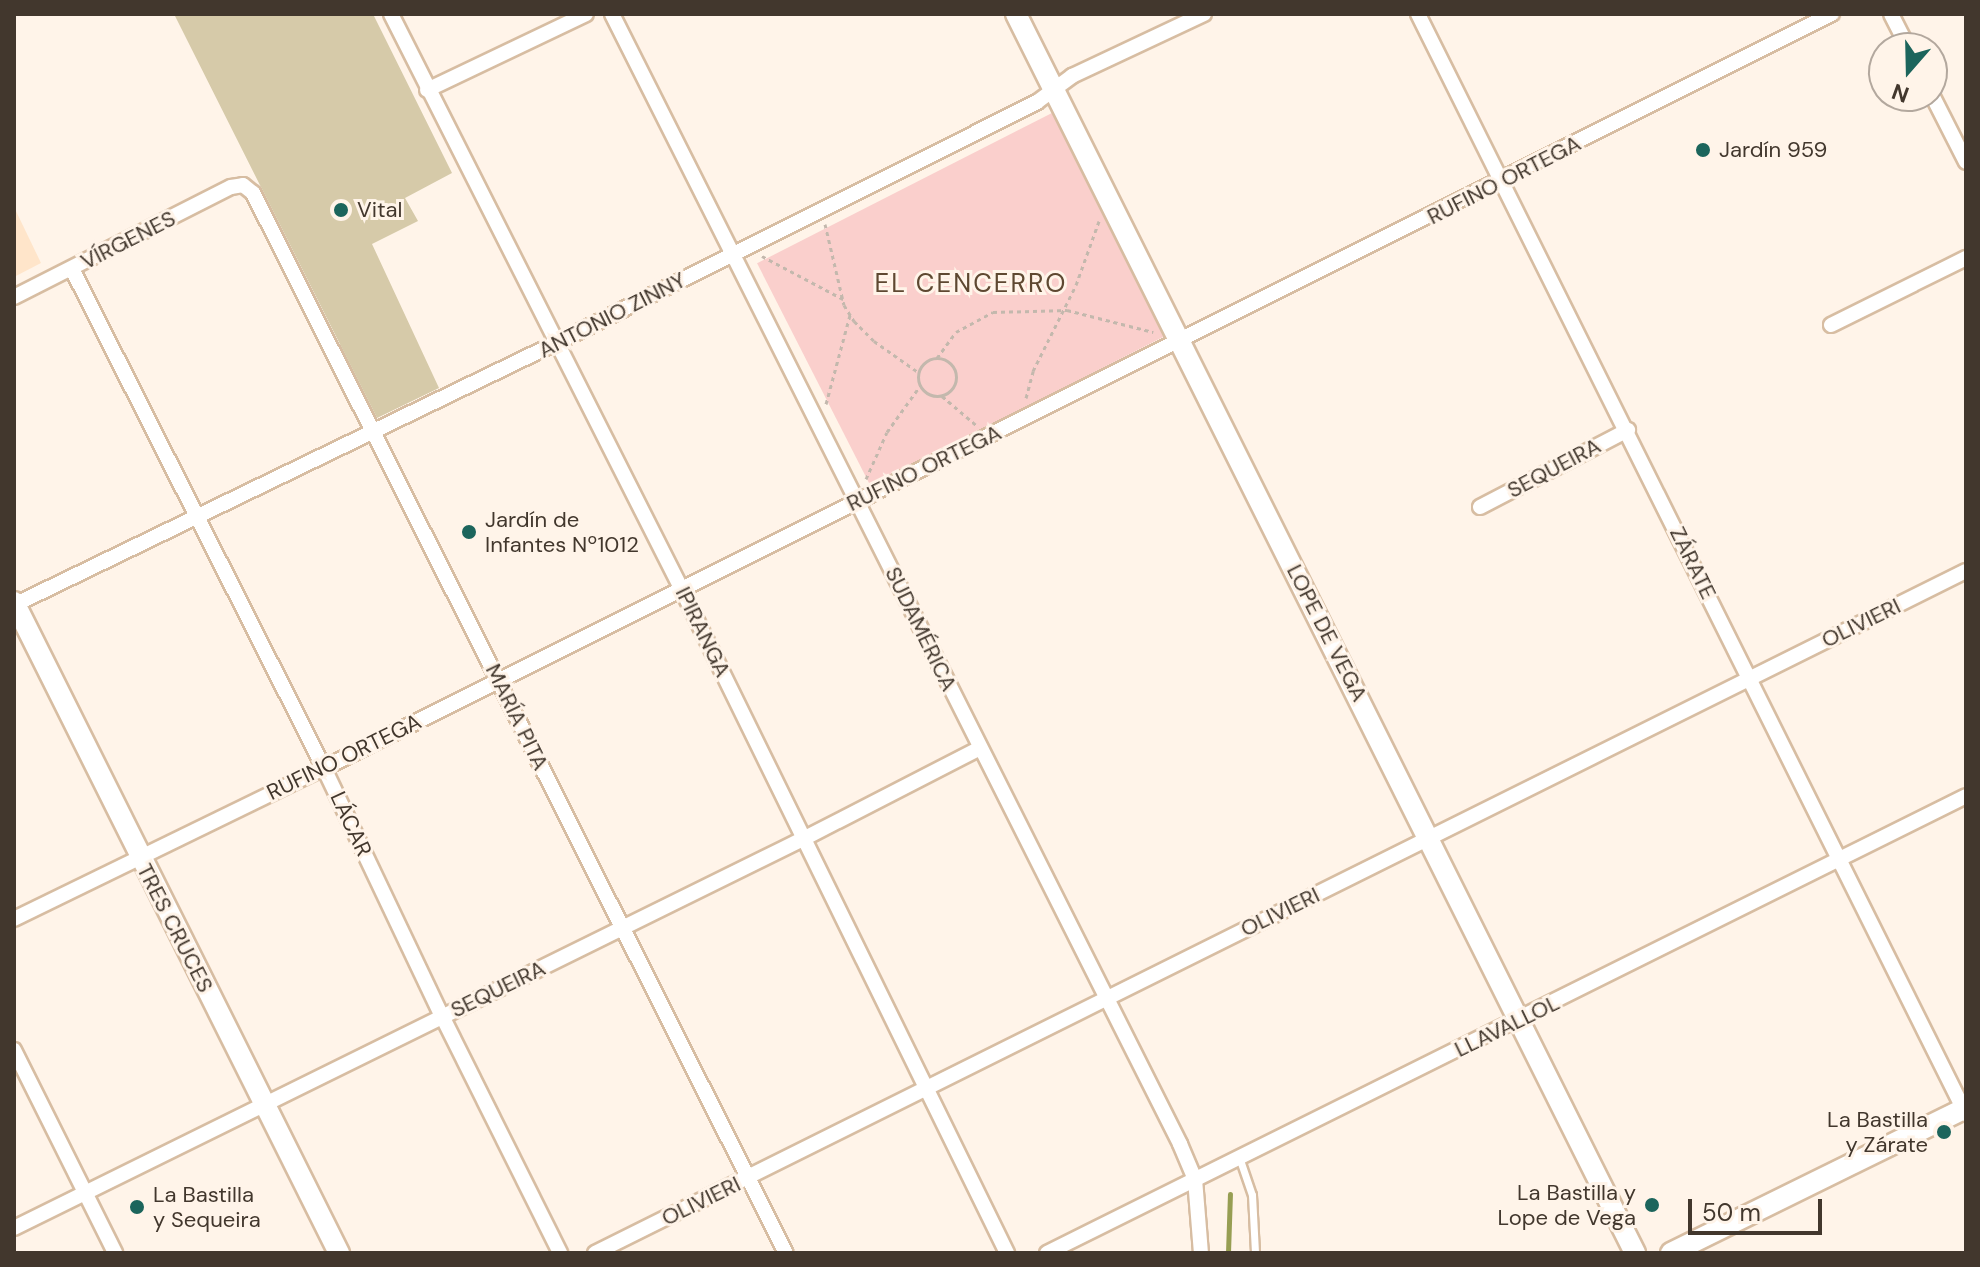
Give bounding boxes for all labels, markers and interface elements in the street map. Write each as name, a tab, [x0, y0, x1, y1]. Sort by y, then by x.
north arrow	[1868, 32, 1948, 112]
text: N	[1888, 77, 1913, 110]
street label: RUFINO ORTEGA	[1423, 130, 1585, 230]
place label: Jardín 959	[1719, 137, 1827, 163]
marker: Jardín 959	[1694, 141, 1712, 159]
place label: Vital	[357, 197, 402, 223]
marker: Vital	[332, 201, 350, 219]
street label: VÍRGENES	[76, 205, 180, 275]
street label: ANTONIO ZINNY	[534, 267, 690, 363]
district label: EL CENCERRO	[875, 268, 1067, 300]
street label: RUFINO ORTEGA	[842, 419, 1006, 517]
street label: SEQUEIRA	[1503, 432, 1605, 504]
place label: Jardín de Infantes Nº1012	[485, 506, 639, 558]
marker: Jardín de Infantes Nº1012	[460, 523, 478, 541]
street label: ZÁRATE	[1664, 523, 1722, 603]
street label: LOPE DE VEGA	[1281, 560, 1373, 706]
street label: SUDAMÉRICA	[880, 563, 962, 695]
street label: IPIRANGA	[670, 583, 736, 681]
street label: OLIVIERI	[1817, 593, 1905, 653]
street label: MARÍA PITA	[480, 660, 554, 774]
street label: RUFINO ORTEGA	[262, 708, 426, 806]
street label: LÁCAR	[325, 787, 377, 861]
street label: TRES CRUCES	[131, 859, 219, 997]
street label: OLIVIERI	[1236, 882, 1324, 942]
street label: SEQUEIRA	[446, 955, 550, 1023]
street label: LLAVALLOL	[1450, 989, 1564, 1063]
place label: La Bastilla y Zárate	[1827, 1106, 1928, 1158]
marker: La Bastilla y Zárate	[1935, 1123, 1953, 1141]
street label: OLIVIERI	[657, 1171, 745, 1231]
place label: La Bastilla y Lope de Vega	[1498, 1179, 1636, 1230]
place label: La Bastilla y Sequeira	[153, 1181, 261, 1232]
scale bar	[1692, 1183, 1826, 1233]
marker: La Bastilla y Lope de Vega	[1643, 1196, 1661, 1214]
text: 50 m	[1702, 1197, 1761, 1228]
marker: La Bastilla y Sequeira	[128, 1198, 146, 1216]

